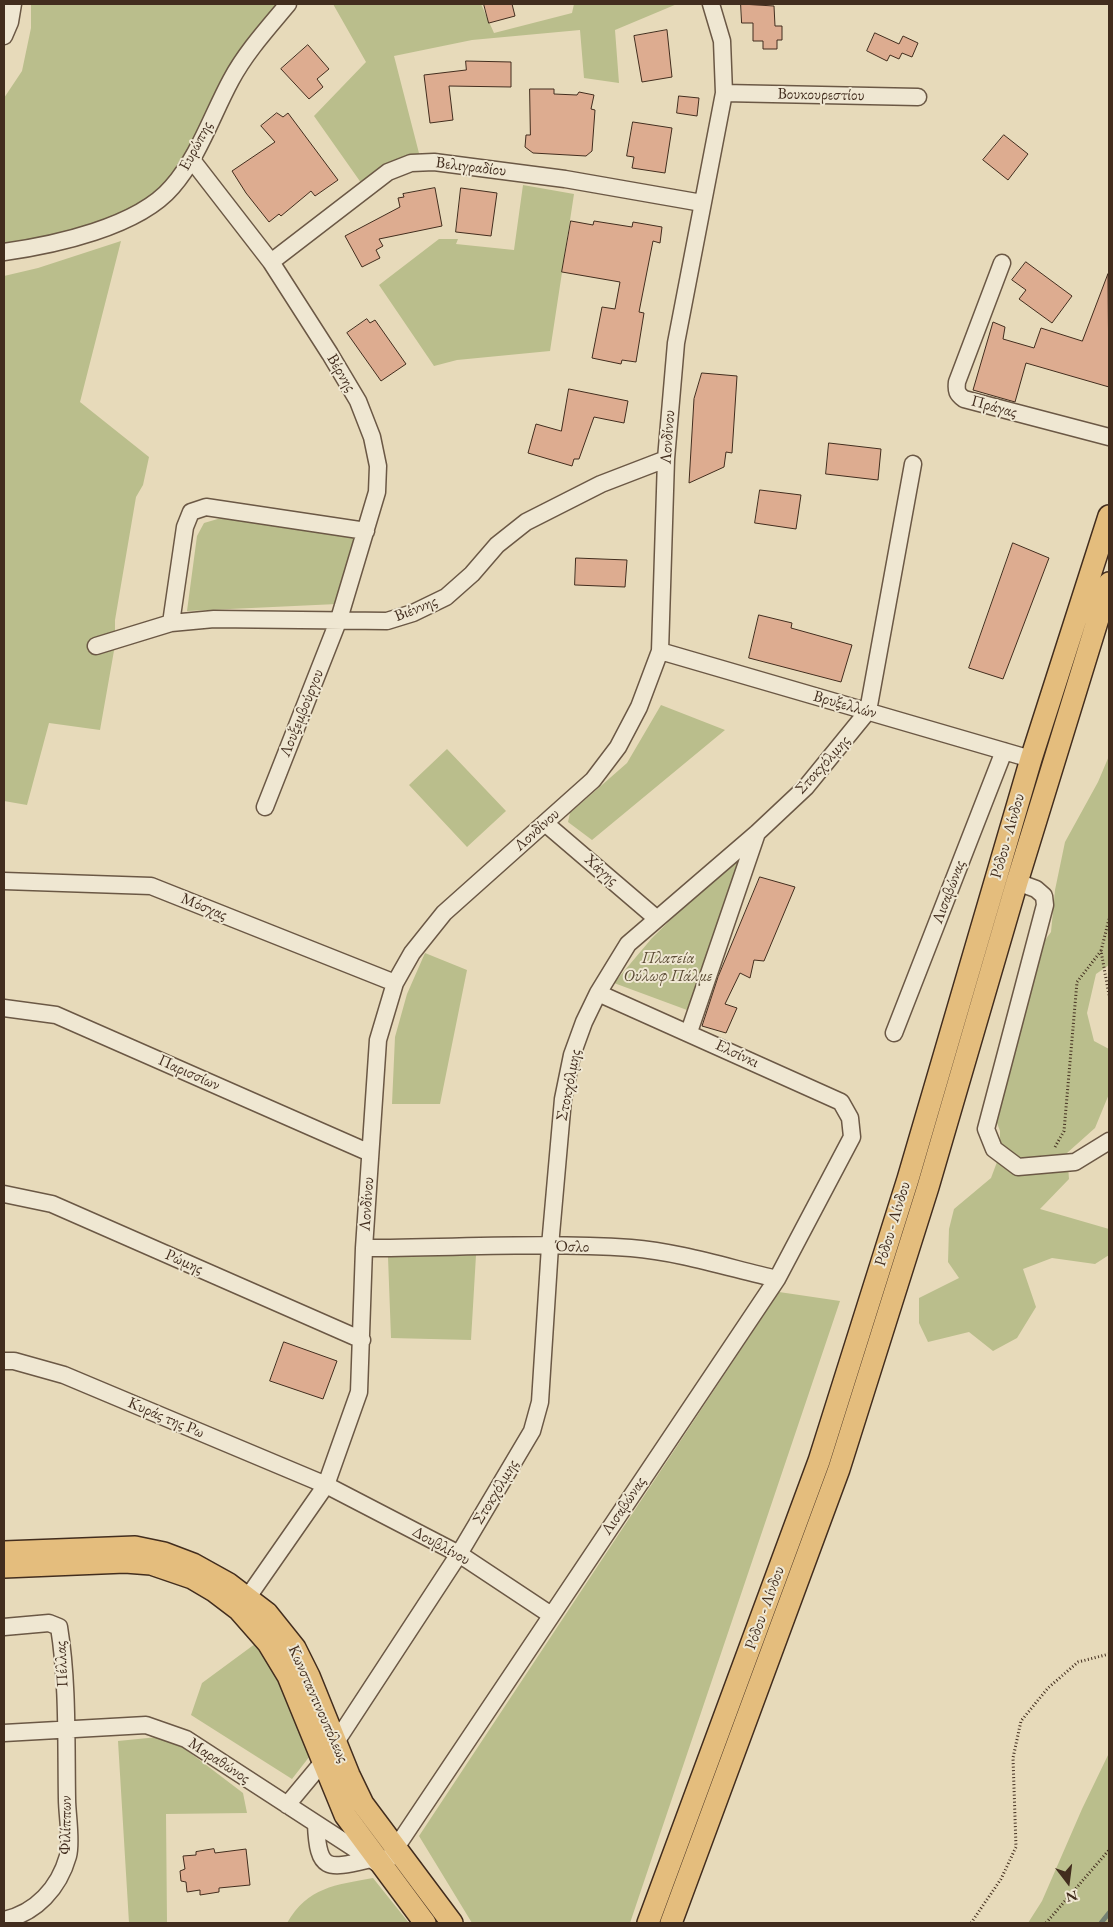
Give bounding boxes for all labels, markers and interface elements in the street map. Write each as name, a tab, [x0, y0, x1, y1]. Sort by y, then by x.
street label: Βουκουρεστίου	[777, 85, 865, 105]
street label: Ευρώπης	[175, 118, 217, 174]
street label: Βελιγραδίου	[435, 153, 507, 181]
street label: Βέρνης	[322, 351, 360, 395]
street label: Πράγας	[969, 392, 1019, 422]
street label: Λονδίνου	[657, 409, 679, 465]
street label: Βιέννης	[392, 592, 440, 626]
street label: Λουξεμβούργου	[276, 666, 328, 760]
street label: Βρυξελλών	[811, 687, 879, 723]
street label: Στοκχόλμης	[792, 732, 854, 798]
street label: Ρόδου - Λίνδου	[987, 791, 1029, 881]
street label: Λονδίνου	[510, 805, 564, 855]
street label: Χάγης	[580, 850, 622, 890]
street label: Λισαβώνας	[928, 858, 970, 926]
street label: Μόσχας	[178, 889, 230, 925]
park label: Πλατεία Ούλωφ Πάλμε	[624, 949, 712, 987]
street label: Ελσίνκι	[712, 1036, 762, 1072]
street label: Στοκχόλμης	[553, 1048, 585, 1122]
street label: Παρισσίων	[155, 1051, 223, 1095]
street label: Λονδίνου	[356, 1176, 378, 1232]
street label: Ρόδου - Λίνδου	[871, 1179, 915, 1269]
street label: Όσλο	[555, 1237, 589, 1257]
street label: Ρώμης	[162, 1245, 206, 1279]
street label: Κυράς της Ρω	[125, 1393, 207, 1443]
street label: Στοκχόλμης	[469, 1456, 523, 1528]
street label: Λισαβώνας	[598, 1473, 650, 1539]
street label: Δουβλίνου	[409, 1522, 473, 1570]
street label: Ρόδου - Λίνδου	[741, 1564, 789, 1652]
street label: Πέλλας	[51, 1640, 73, 1688]
street label: Κωνσταντινουπόλεως	[283, 1642, 353, 1766]
street label: Μαραθώνος	[184, 1734, 254, 1788]
street label: Φιλίππων	[56, 1795, 76, 1855]
north arrow	[1043, 1857, 1093, 1907]
text: N	[1064, 1886, 1080, 1907]

